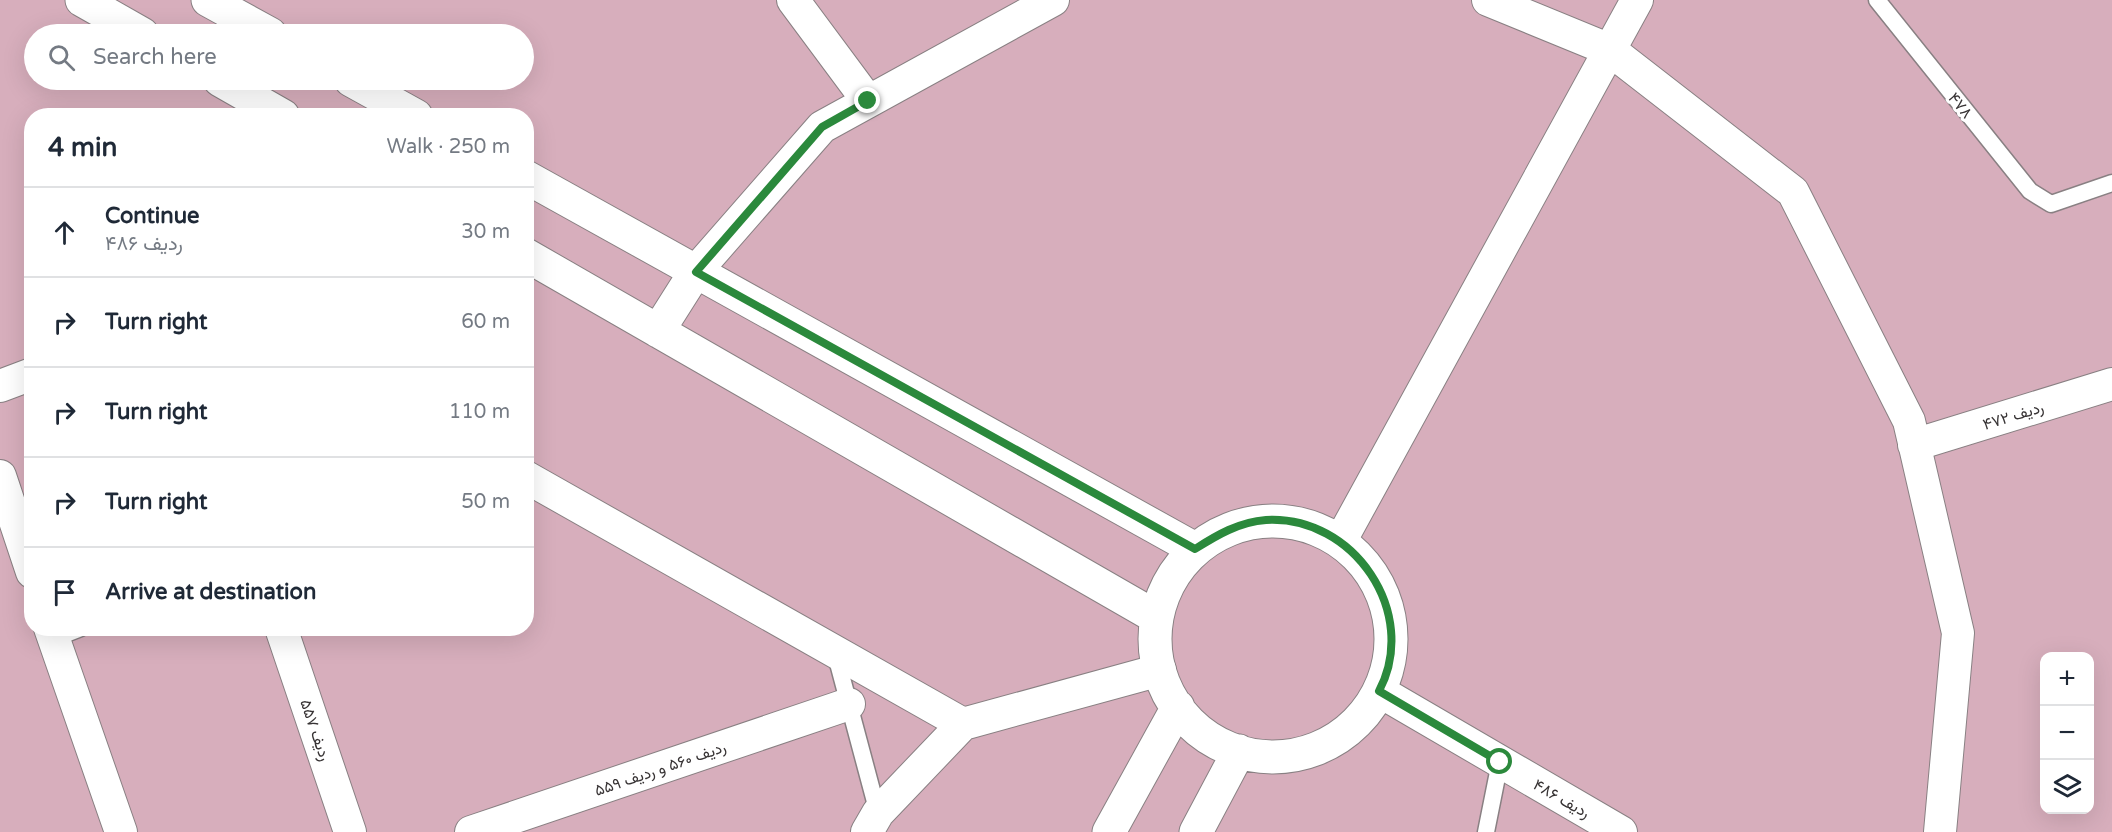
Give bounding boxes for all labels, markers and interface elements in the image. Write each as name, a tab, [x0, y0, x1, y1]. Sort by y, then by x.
search box	[24, 24, 534, 90]
icon: search	[45, 41, 78, 74]
text: Search here	[93, 44, 217, 70]
route end	[854, 87, 880, 113]
street label: ۴۷۸	[1944, 88, 1977, 123]
text: 4 min	[48, 132, 117, 163]
text: Walk · 250 m	[387, 135, 510, 159]
text: Continue	[105, 203, 200, 229]
icon: ahead	[48, 216, 81, 249]
text: 30 m	[461, 220, 510, 244]
text: ردیف ۴۸۶	[105, 232, 183, 256]
icon: right	[48, 306, 81, 339]
text: Turn right	[105, 309, 207, 335]
text: 60 m	[461, 310, 510, 334]
icon: right	[48, 396, 81, 429]
street label: ردیف ۴۷۲	[1980, 397, 2046, 435]
text: Turn right	[105, 399, 207, 425]
text: 110 m	[449, 400, 510, 424]
icon: right	[48, 486, 81, 519]
text: Turn right	[105, 489, 207, 515]
text: 50 m	[461, 490, 510, 514]
icon: arrive	[48, 576, 81, 609]
text: Arrive at destination	[105, 579, 316, 605]
map controls	[2040, 652, 2094, 814]
button: +	[2040, 652, 2094, 706]
street label: ردیف ۵۵۷	[295, 697, 335, 764]
button: −	[2040, 706, 2094, 760]
street label: ردیف ۵۶۰ و ردیف ۵۵۹	[592, 737, 729, 801]
route start	[1486, 748, 1512, 774]
button: layers	[2040, 760, 2094, 814]
street label: ردیف ۴۸۶	[1530, 775, 1593, 823]

